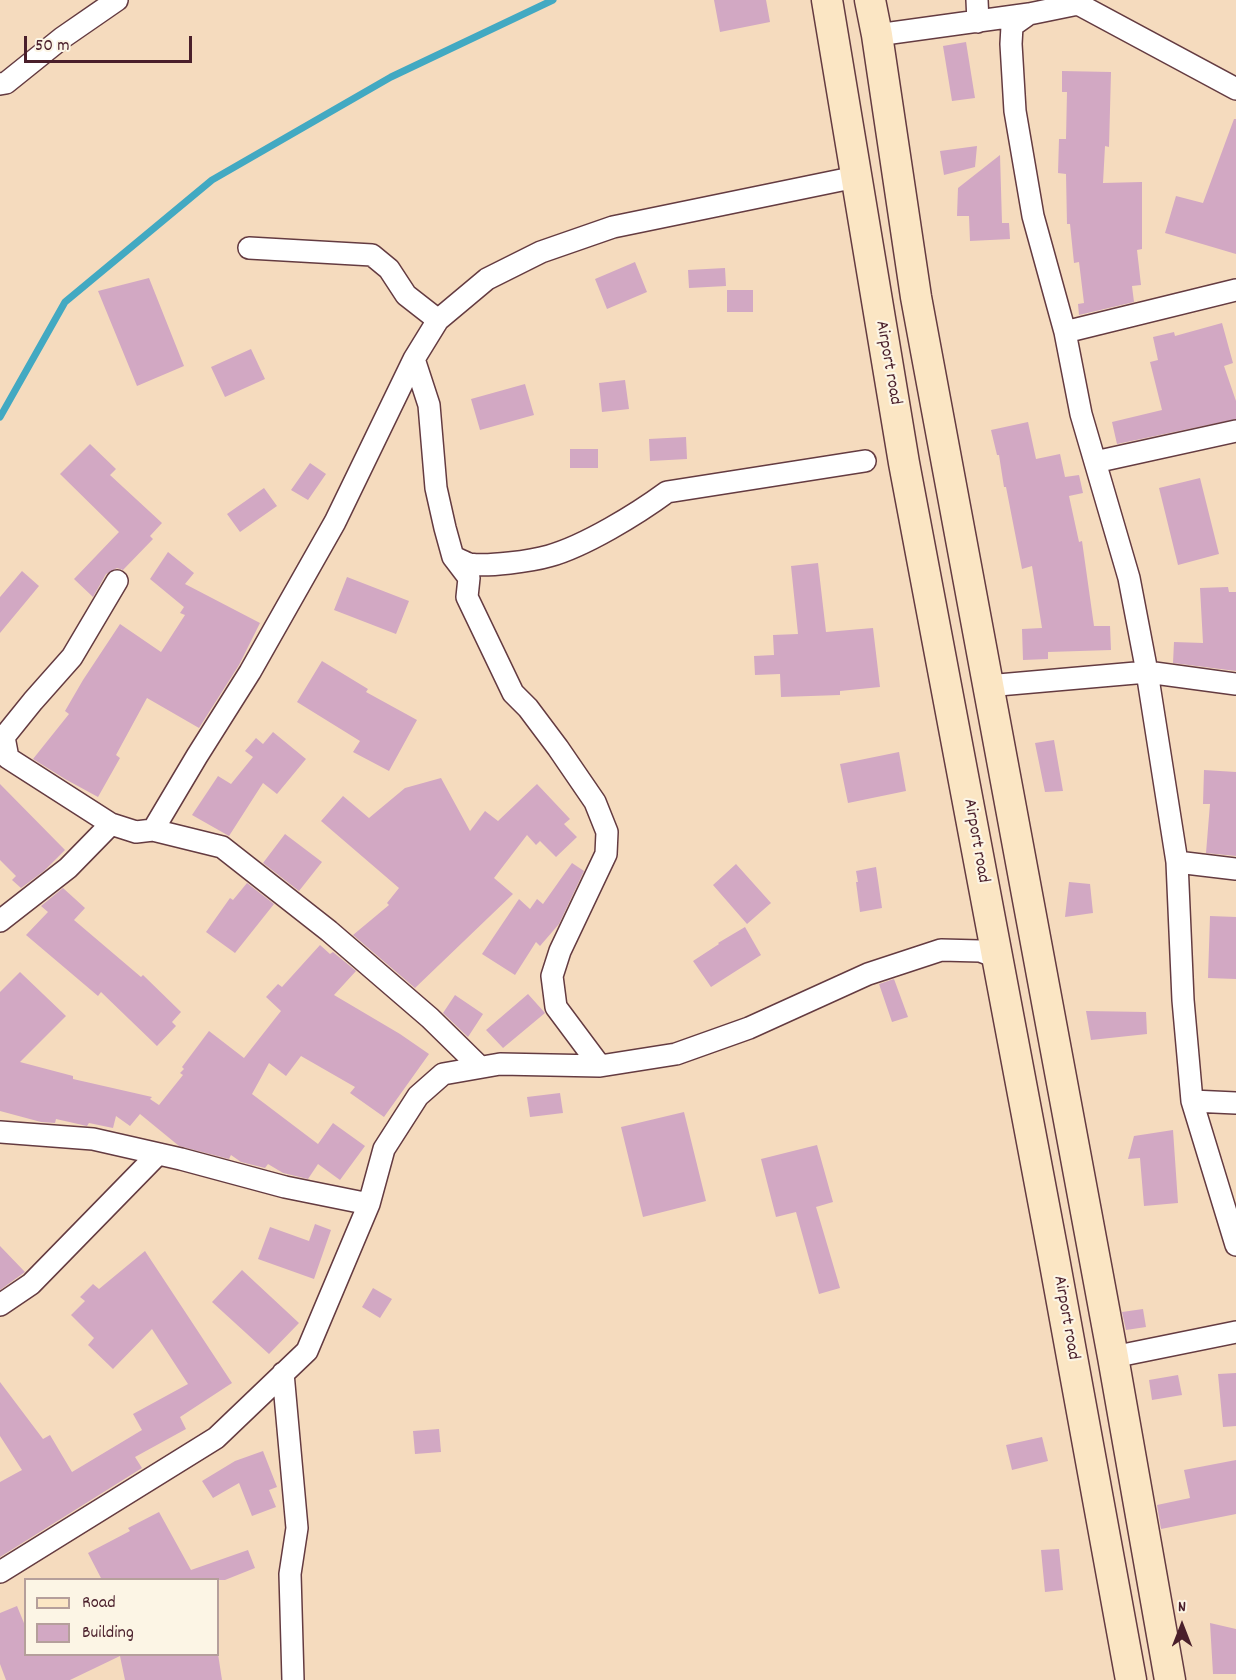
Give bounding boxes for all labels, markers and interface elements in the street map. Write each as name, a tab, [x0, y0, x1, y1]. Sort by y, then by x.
scale bar	[27, 24, 195, 62]
text: 50 m	[35, 34, 70, 59]
street label: Airport road	[869, 319, 905, 407]
street label: Airport road	[957, 797, 993, 885]
street label: Airport road	[1047, 1274, 1083, 1362]
legend	[24, 1578, 219, 1656]
text: Road	[82, 1591, 116, 1616]
north arrow	[1152, 1596, 1212, 1656]
text: N	[1178, 1596, 1186, 1619]
text: Building	[82, 1621, 134, 1646]

